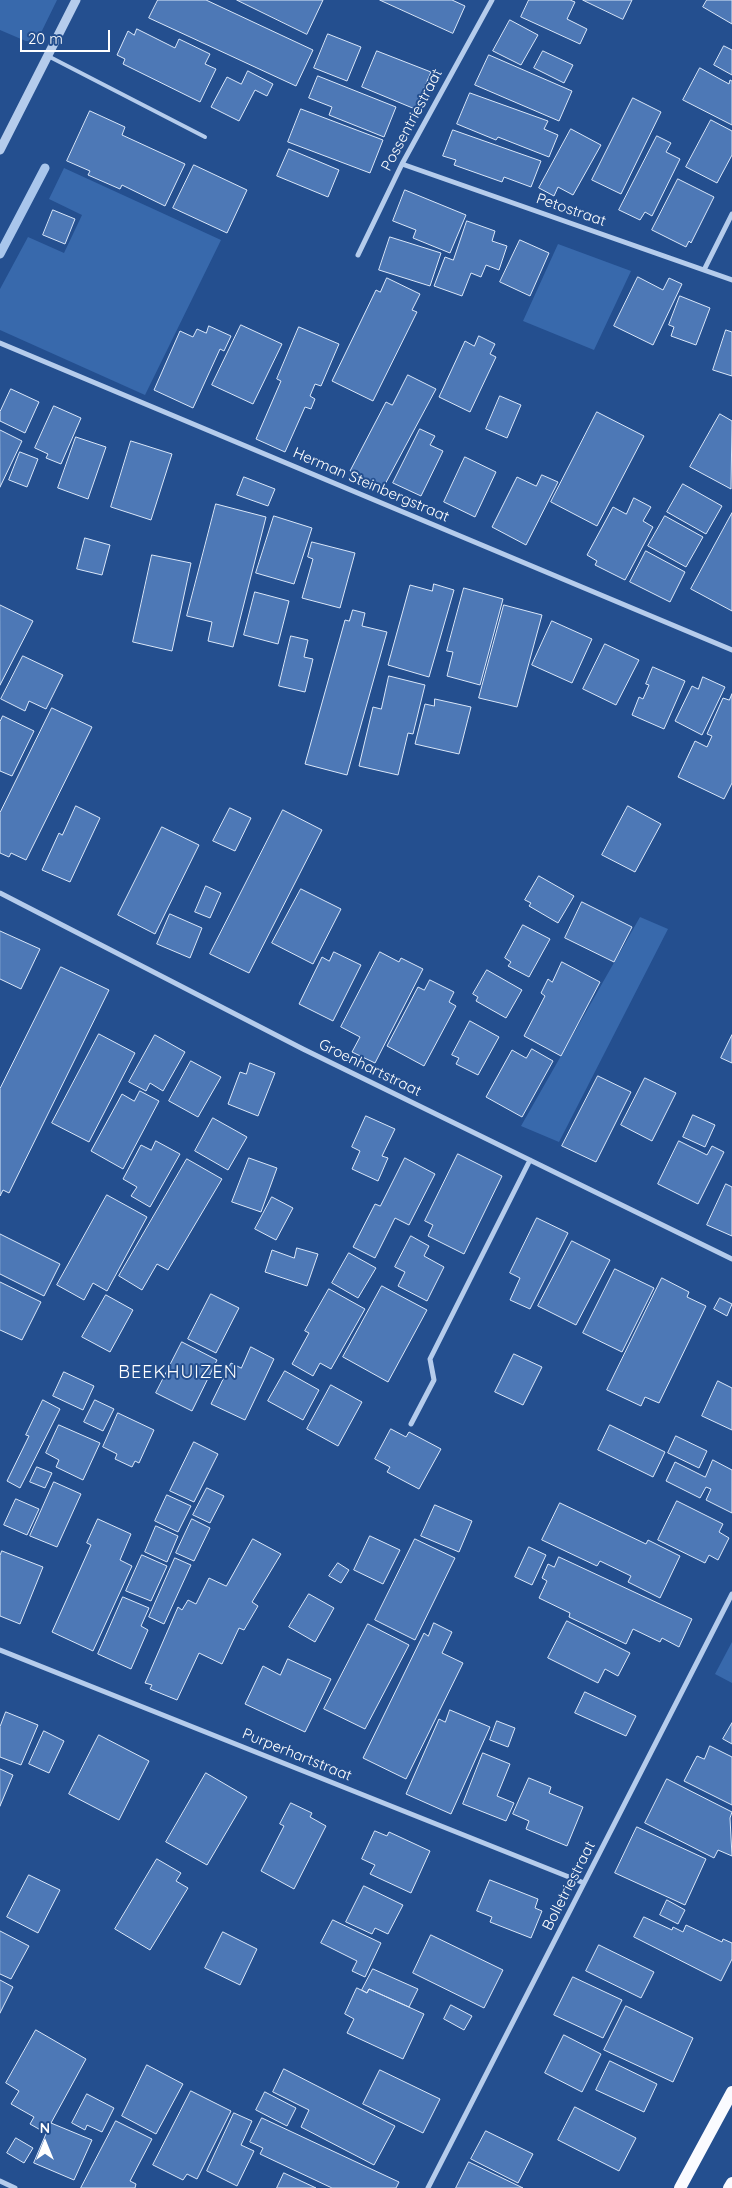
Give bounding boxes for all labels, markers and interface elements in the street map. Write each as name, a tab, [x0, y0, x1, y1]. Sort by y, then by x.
scale bar	[22, 20, 112, 52]
text: 20 m	[28, 29, 63, 48]
street label: Possentriestraat	[378, 66, 446, 174]
street label: Petostraat	[534, 190, 608, 230]
street label: Herman Steinbergstraat	[290, 444, 452, 526]
street label: Groenhartstraat	[316, 1035, 424, 1101]
district label: BEEKHUIZEN	[117, 1362, 239, 1384]
street label: Purperhartstraat	[240, 1725, 354, 1785]
street label: Bolletriestraat	[539, 1838, 599, 1934]
north arrow	[20, 2118, 70, 2168]
text: N	[40, 2119, 50, 2137]

